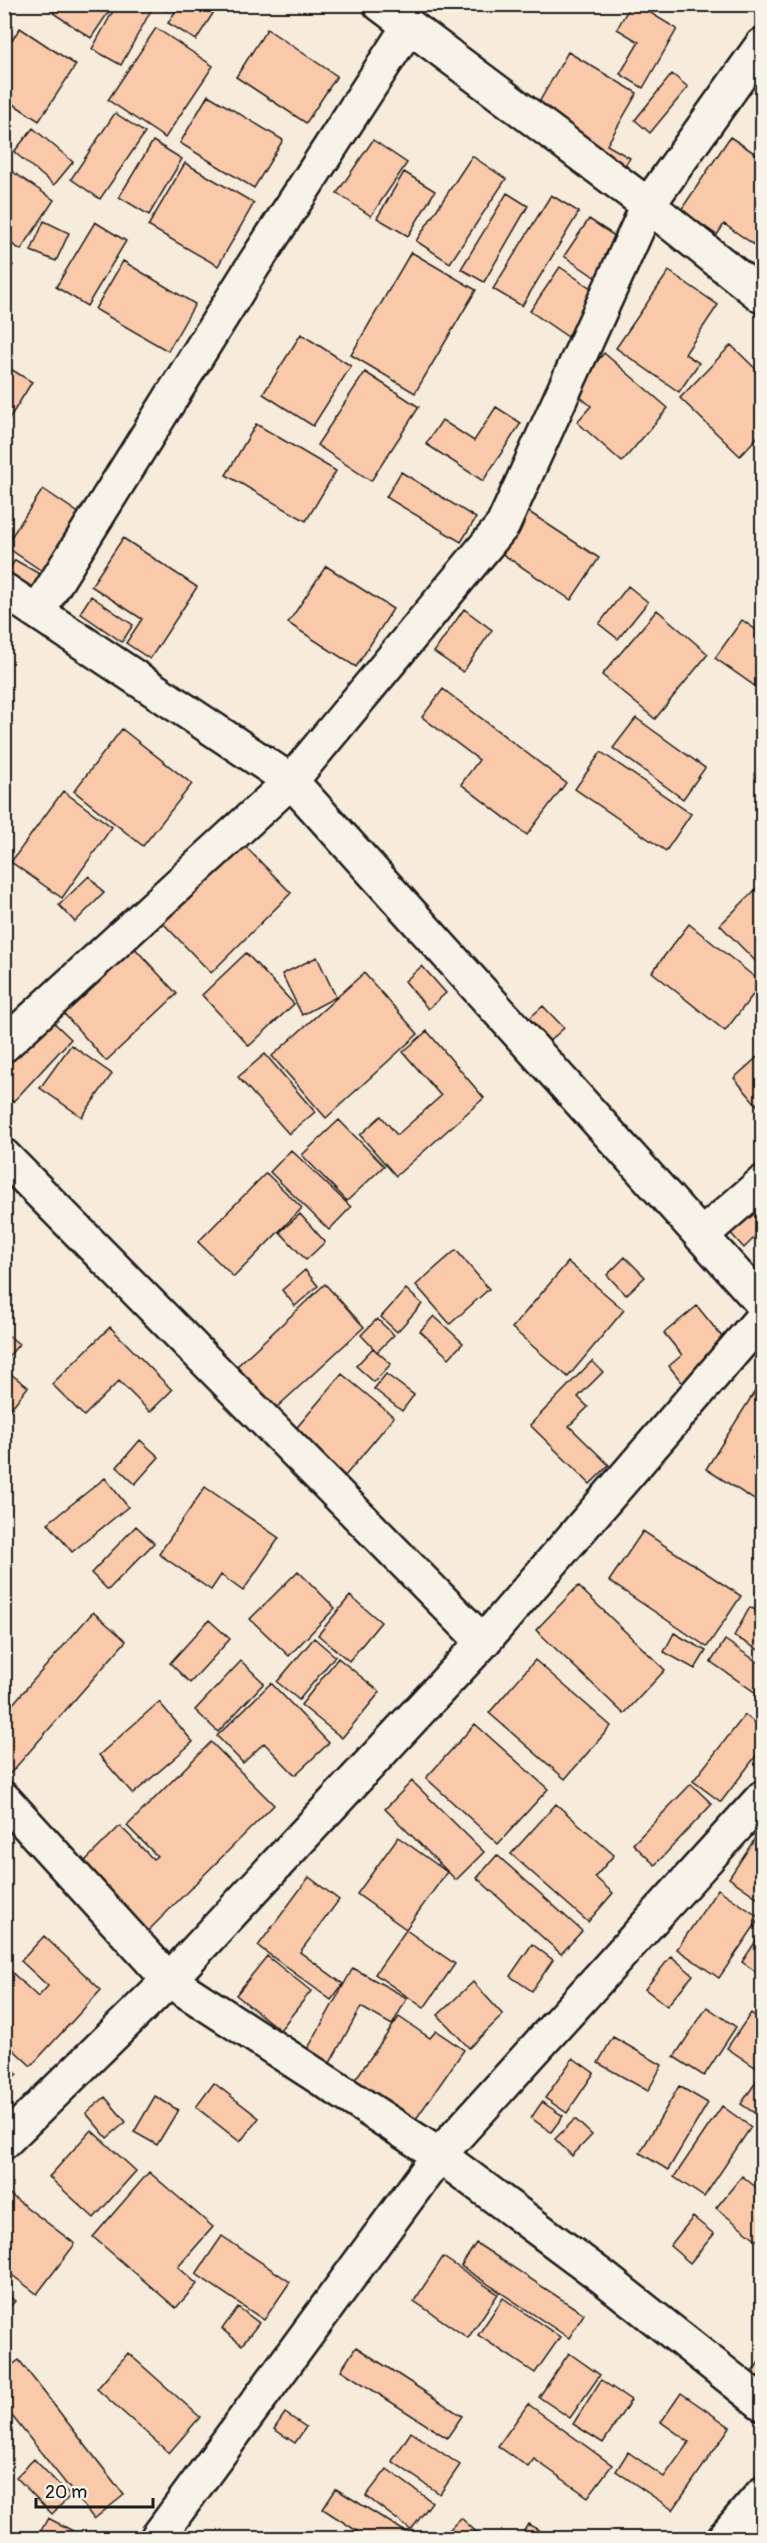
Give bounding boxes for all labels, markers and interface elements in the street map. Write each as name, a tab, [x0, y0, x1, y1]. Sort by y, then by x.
scale bar	[36, 2471, 153, 2509]
text: 20 m	[45, 2481, 87, 2504]

